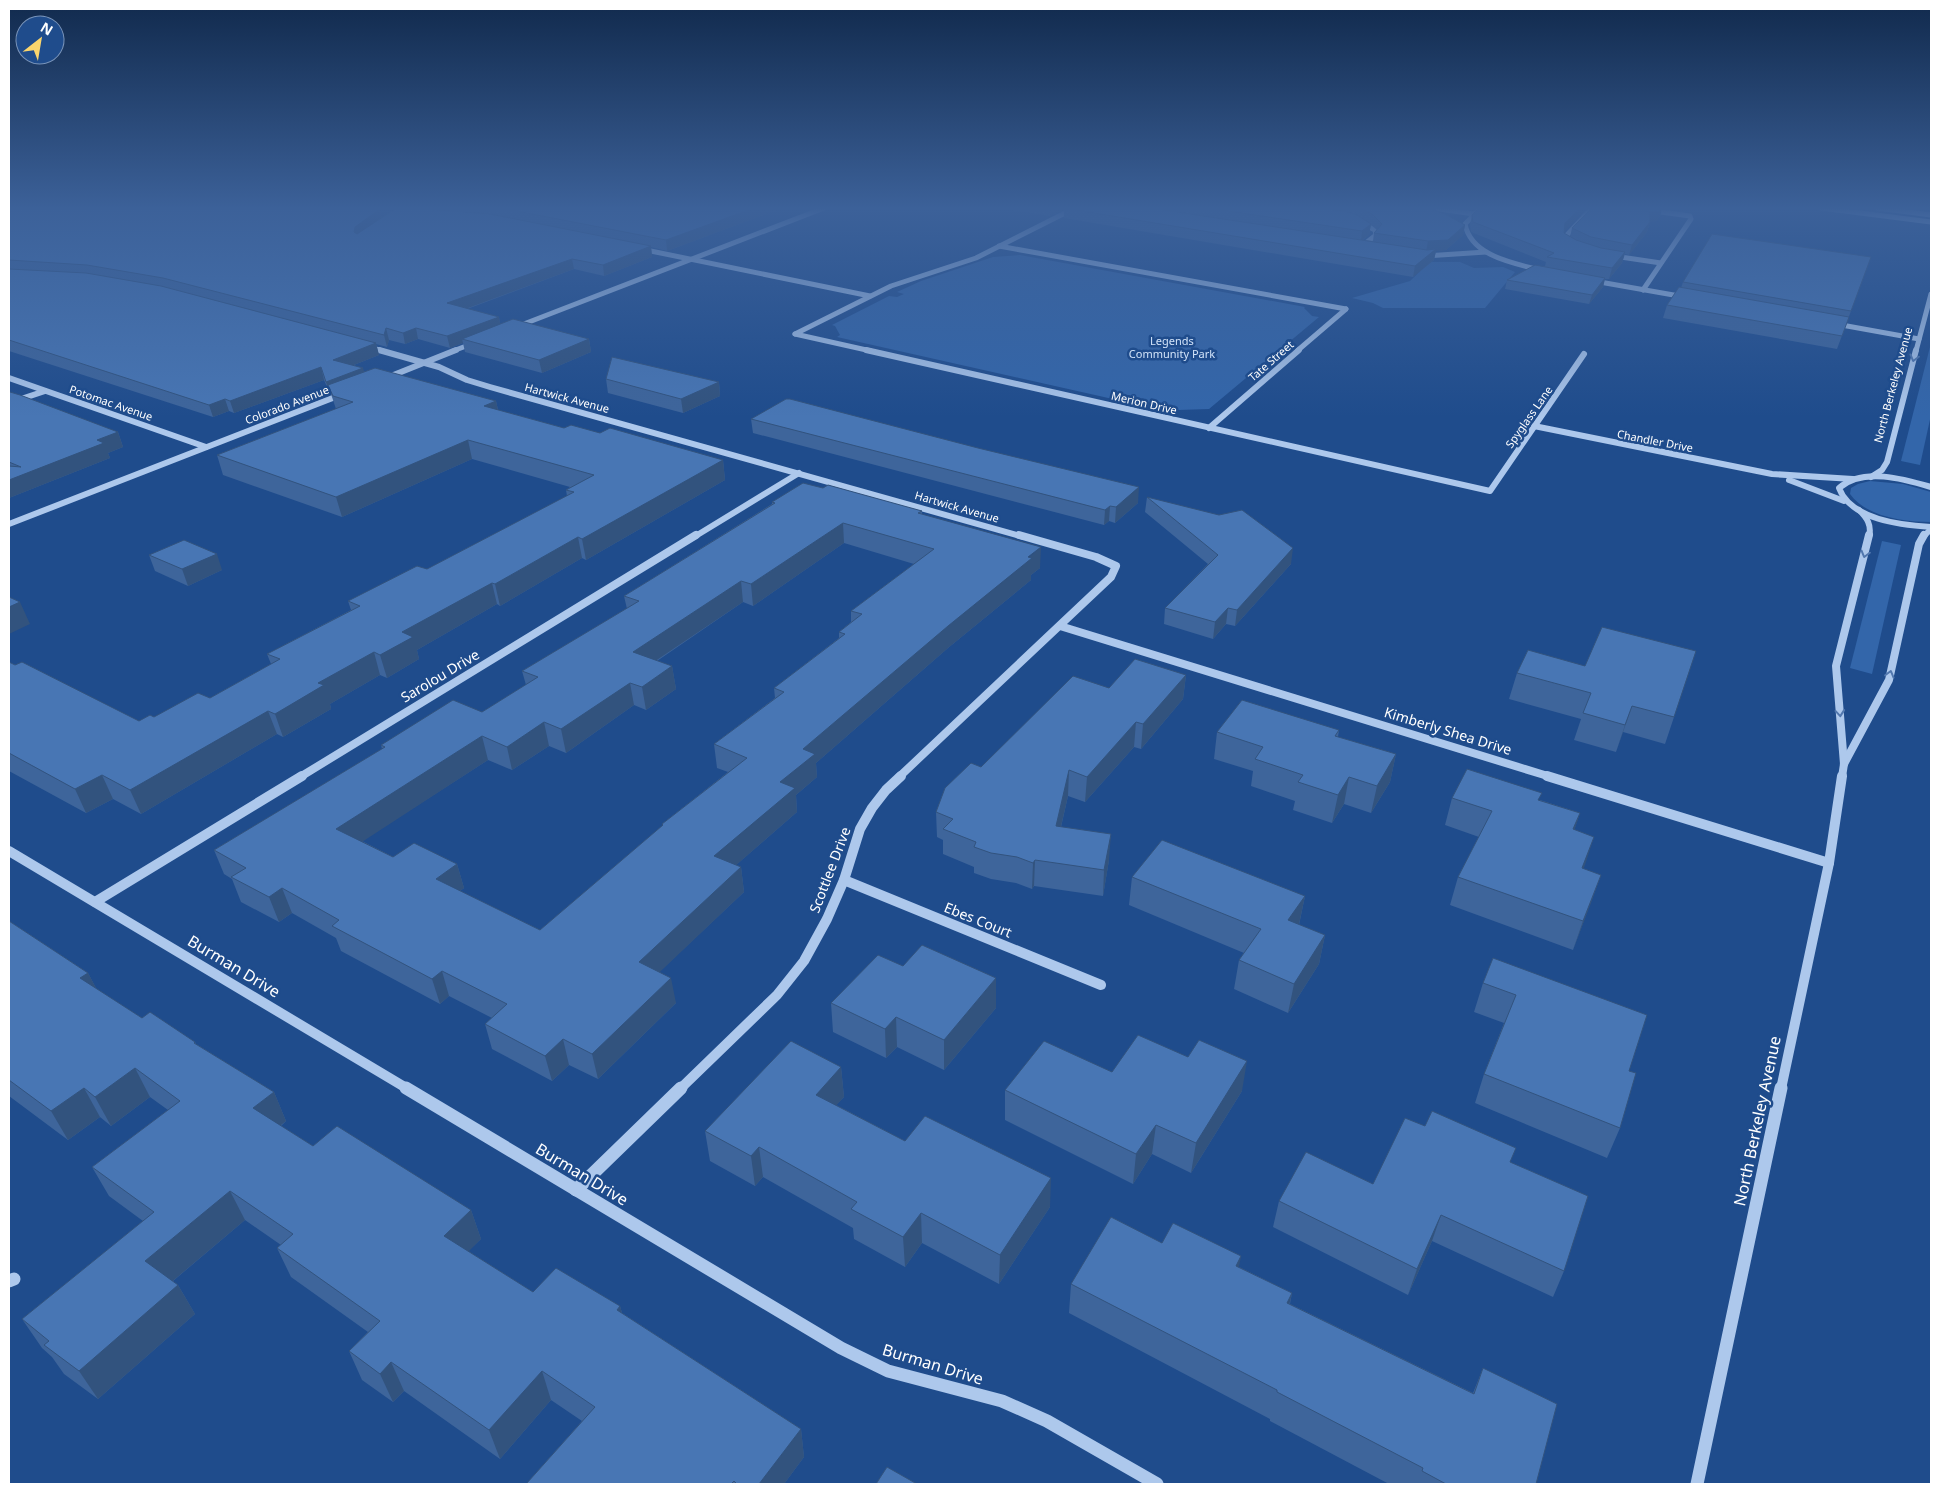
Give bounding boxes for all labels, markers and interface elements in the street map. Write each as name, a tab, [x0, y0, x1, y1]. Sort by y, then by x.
north arrow	[15, 15, 65, 65]
text: N	[37, 17, 57, 40]
street label: North Berkeley Avenue	[1870, 325, 1915, 444]
park label: Legends Community Park	[1129, 333, 1215, 361]
street label: Tate Street	[1245, 337, 1296, 384]
one-way arrow	[1909, 353, 1920, 362]
street label: Hartwick Avenue	[523, 379, 611, 416]
street label: Potomac Avenue	[68, 381, 155, 424]
street label: Colorado Avenue	[243, 382, 331, 427]
street label: Spyglass Lane	[1502, 383, 1555, 451]
street label: Merion Drive	[1110, 388, 1178, 417]
street label: Chandler Drive	[1616, 426, 1694, 455]
street label: Hartwick Avenue	[913, 487, 1001, 526]
one-way arrow	[1860, 550, 1871, 559]
street label: Sarolou Drive	[397, 645, 483, 707]
one-way arrow	[1884, 670, 1895, 679]
street label: Kimberly Shea Drive	[1382, 702, 1514, 759]
one-way arrow	[1834, 709, 1845, 717]
street label: Scottlee Drive	[804, 824, 855, 916]
street label: Ebes Court	[942, 897, 1015, 942]
street label: Burman Drive	[184, 930, 284, 1002]
street label: North Berkeley Avenue	[1728, 1034, 1786, 1208]
street label: Burman Drive	[532, 1138, 632, 1210]
street label: Burman Drive	[880, 1338, 986, 1390]

